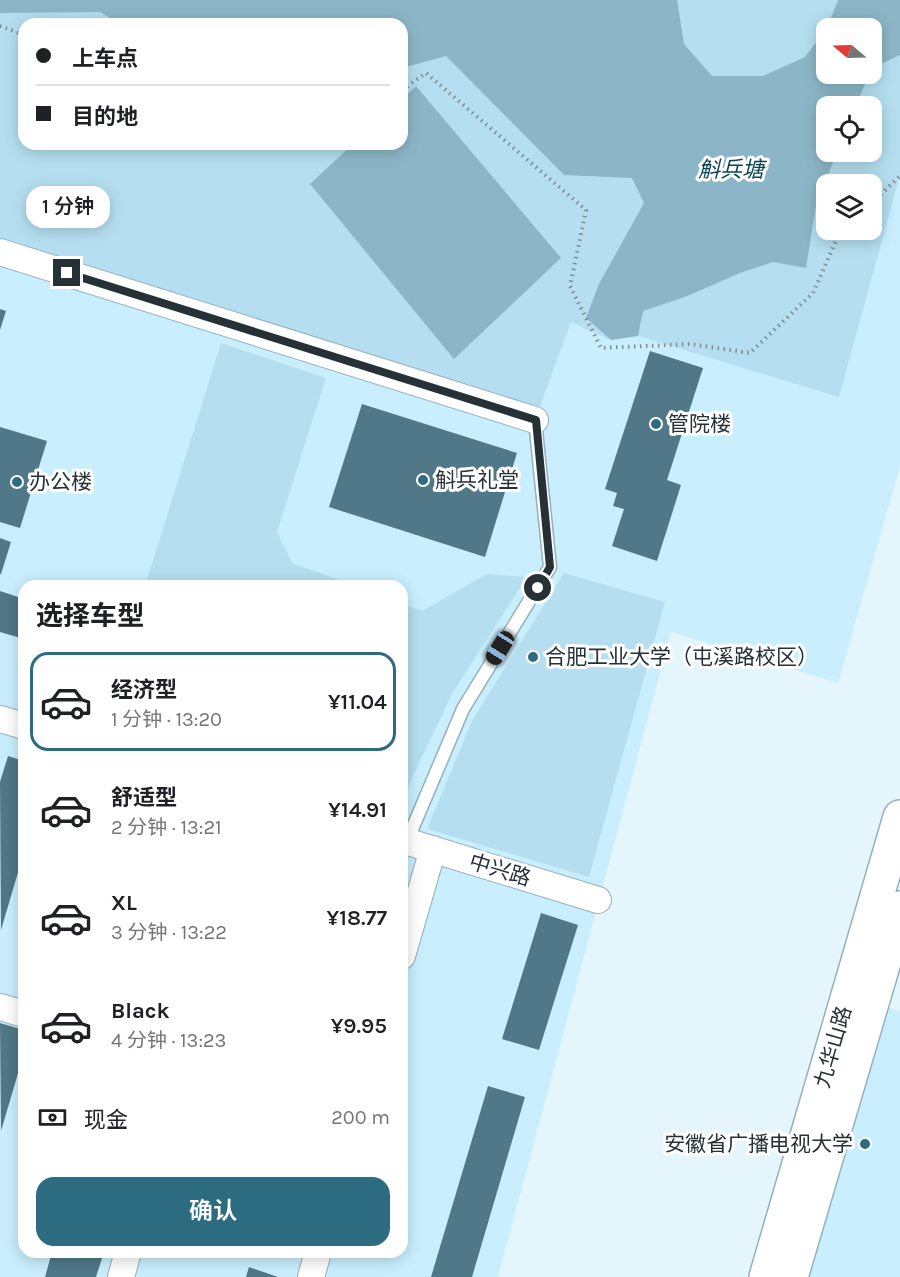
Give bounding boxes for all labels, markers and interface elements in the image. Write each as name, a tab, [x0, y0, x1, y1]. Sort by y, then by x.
north arrow	[816, 18, 882, 84]
map controls	[816, 18, 882, 240]
text: 上车点	[72, 46, 138, 72]
button: locate	[816, 96, 882, 162]
text: 目的地	[72, 104, 138, 130]
water label: 斛兵塘	[698, 157, 768, 183]
button: layers	[816, 174, 882, 240]
callout: 1 分钟	[25, 186, 109, 228]
text: 1 分钟	[42, 195, 94, 218]
route end	[53, 259, 80, 286]
place label: 管院楼	[668, 412, 731, 436]
marker: 管院楼	[649, 417, 663, 431]
place label: 斛兵礼堂	[435, 468, 519, 492]
place label: 办公楼	[29, 470, 92, 494]
marker: 斛兵礼堂	[416, 473, 430, 487]
marker: 办公楼	[10, 475, 24, 489]
route start	[524, 574, 551, 601]
text: 选择车型	[36, 600, 144, 632]
car	[483, 628, 517, 668]
place label: 合肥工业大学（屯溪路校区）	[545, 645, 818, 669]
marker: 合肥工业大学（屯溪路校区）	[526, 650, 540, 664]
icon: car	[39, 675, 93, 729]
text: 经济型	[111, 677, 177, 703]
text: ¥11.04	[328, 689, 387, 715]
text: 1 分钟 · 13:20	[111, 708, 222, 731]
icon: car	[39, 783, 93, 837]
text: 舒适型	[111, 785, 177, 811]
text: ¥14.91	[328, 797, 387, 823]
text: 2 分钟 · 13:21	[111, 816, 222, 839]
street label: 中兴路	[466, 849, 534, 891]
text: XL	[111, 890, 137, 916]
icon: car	[39, 891, 93, 945]
text: ¥18.77	[327, 905, 387, 931]
text: 3 分钟 · 13:22	[111, 921, 227, 944]
text: Black	[111, 998, 170, 1024]
icon: car	[39, 999, 93, 1053]
street label: 九华山路	[810, 1003, 856, 1091]
text: ¥9.95	[331, 1013, 387, 1039]
text: 4 分钟 · 13:23	[111, 1029, 226, 1052]
icon: cash	[36, 1101, 69, 1134]
text: 200 m	[331, 1106, 390, 1129]
text: 现金	[84, 1107, 128, 1133]
place label: 安徽省广播电视大学	[664, 1132, 853, 1156]
marker: 安徽省广播电视大学	[858, 1137, 872, 1151]
button: 确认	[36, 1177, 390, 1246]

